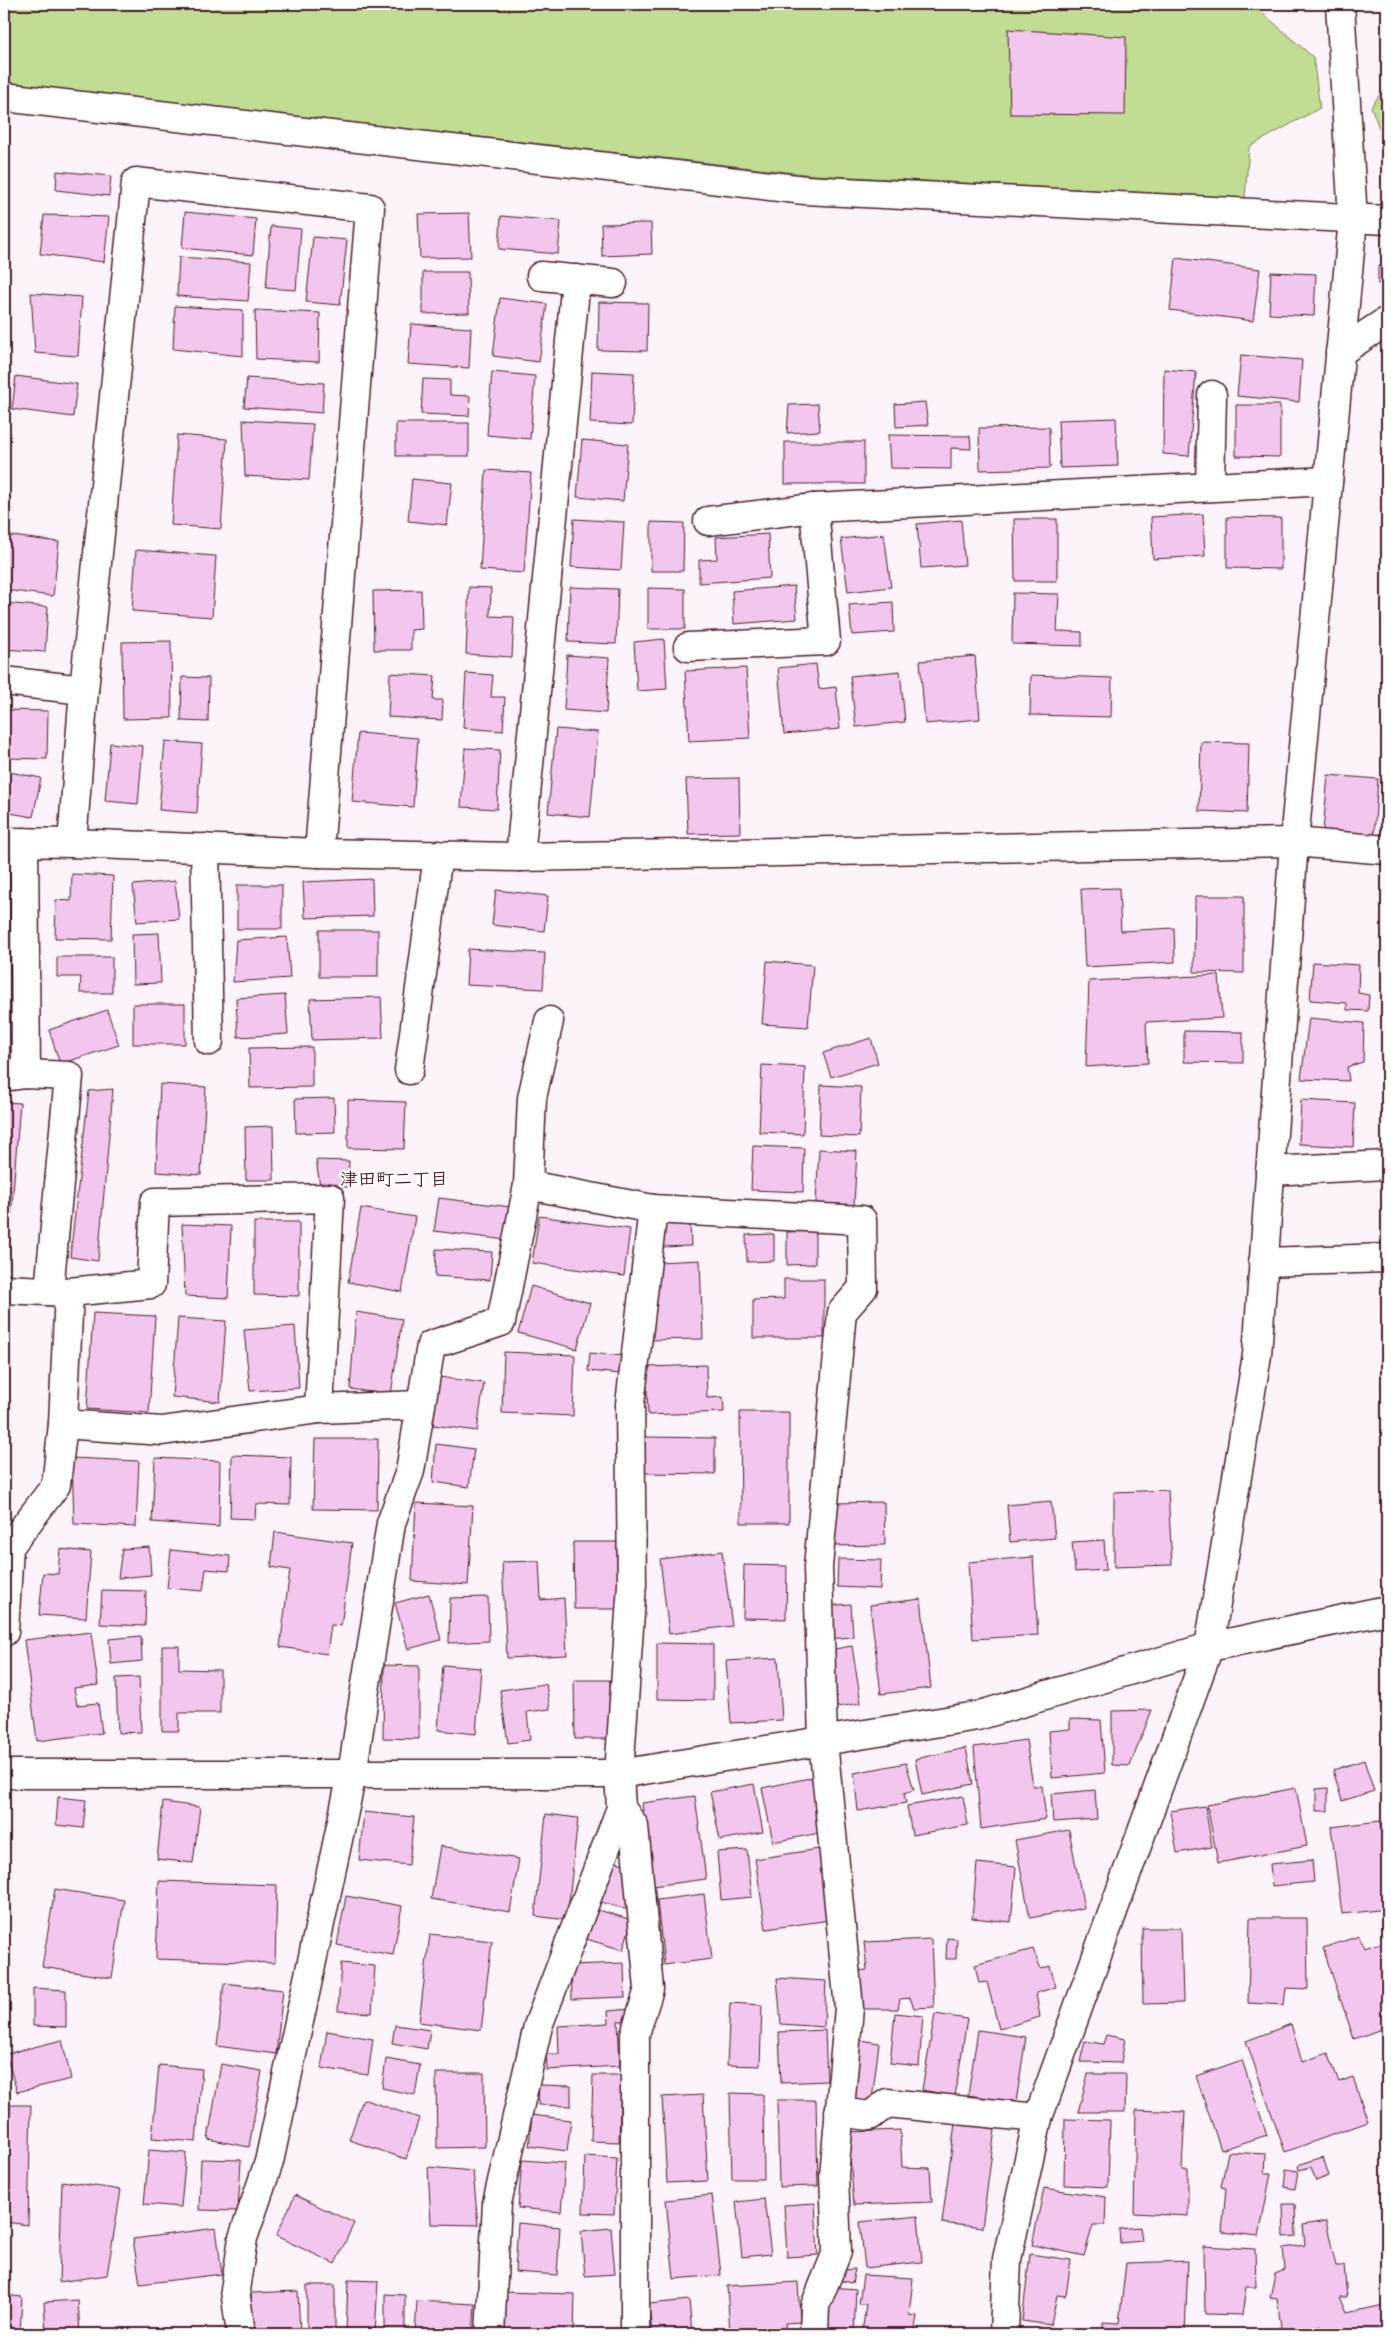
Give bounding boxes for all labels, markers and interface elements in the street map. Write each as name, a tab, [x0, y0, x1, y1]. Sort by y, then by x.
district label: 津田町二丁目	[340, 1168, 448, 1192]

